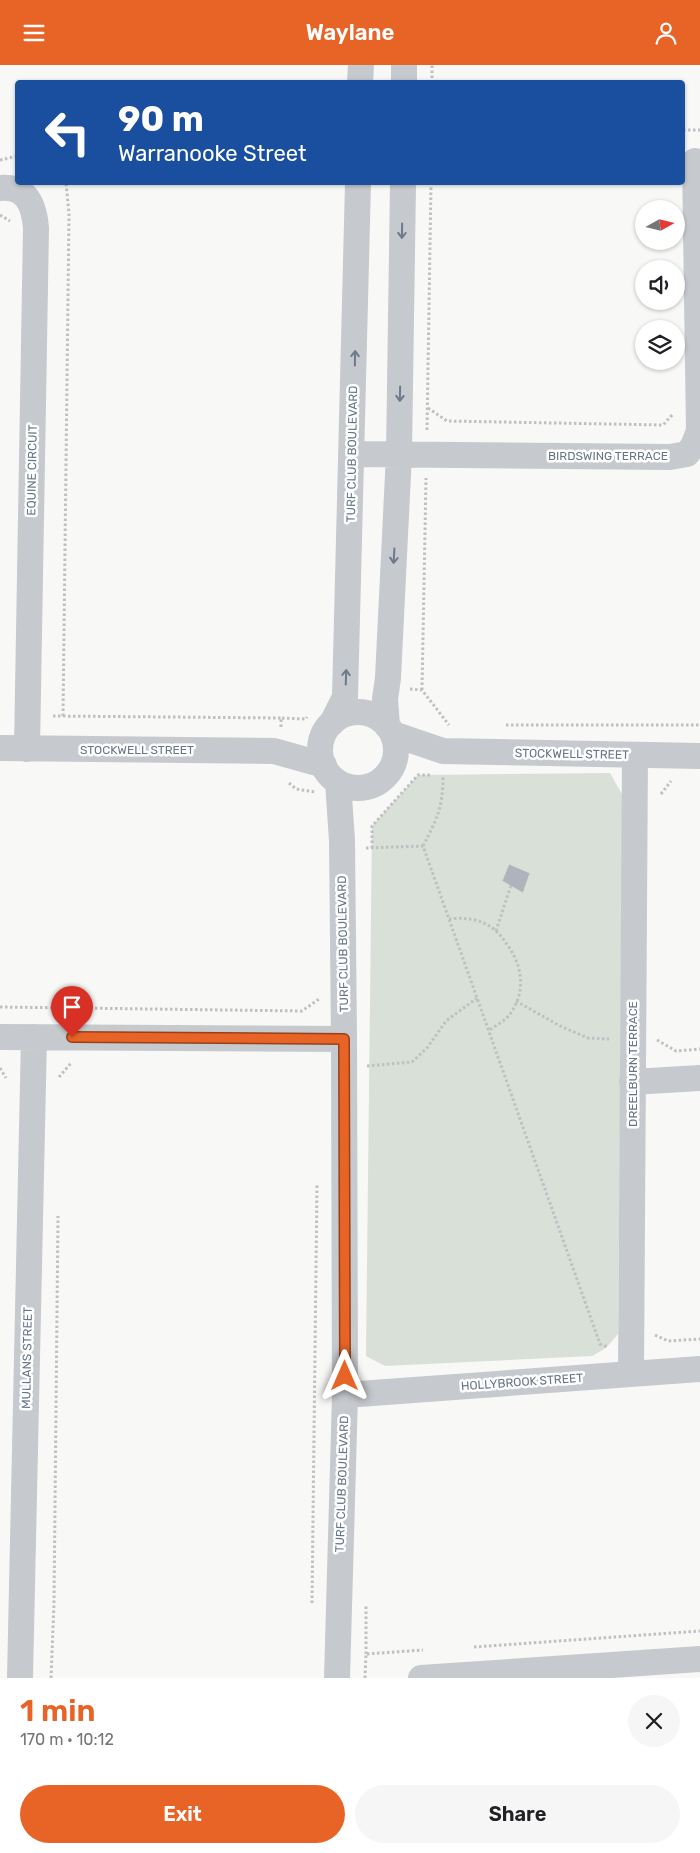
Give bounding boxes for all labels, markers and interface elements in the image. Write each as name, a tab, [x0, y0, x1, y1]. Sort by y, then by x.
icon: menu	[20, 19, 48, 47]
text: Waylane	[306, 19, 394, 46]
icon: person	[652, 19, 680, 47]
text: 90 m	[118, 98, 204, 140]
icon: left	[35, 100, 100, 165]
text: Warranooke Street	[118, 140, 307, 167]
north arrow	[635, 200, 685, 250]
map controls	[635, 200, 685, 370]
one-way arrow	[397, 222, 407, 239]
button: sound	[635, 260, 685, 310]
button: layers	[635, 320, 685, 370]
one-way arrow	[350, 350, 359, 366]
street label: TURF CLUB BOULEVARD	[344, 385, 360, 523]
one-way arrow	[395, 385, 405, 401]
street label: EQUINE CIRCUIT	[24, 424, 40, 516]
street label: BIRDSWING TERRACE	[548, 449, 668, 463]
one-way arrow	[389, 548, 398, 564]
one-way arrow	[341, 670, 351, 686]
street label: STOCKWELL STREET	[80, 743, 194, 757]
street label: STOCKWELL STREET	[515, 746, 629, 762]
street label: TURF CLUB BOULEVARD	[335, 875, 351, 1013]
pin	[51, 986, 93, 1037]
icon: arrive	[58, 993, 86, 1021]
street label: DREELBURN TERRACE	[626, 1001, 640, 1127]
street label: MULLANS STREET	[19, 1307, 35, 1409]
position arrow	[318, 1349, 370, 1401]
street label: HOLLYBROOK STREET	[460, 1371, 584, 1393]
street label: TURF CLUB BOULEVARD	[333, 1415, 351, 1553]
text: 1 min	[20, 1693, 95, 1729]
button: close	[628, 1695, 680, 1747]
text: 170 m · 10:12	[20, 1730, 114, 1749]
button: Exit	[20, 1785, 345, 1843]
button: Share	[355, 1785, 680, 1843]

